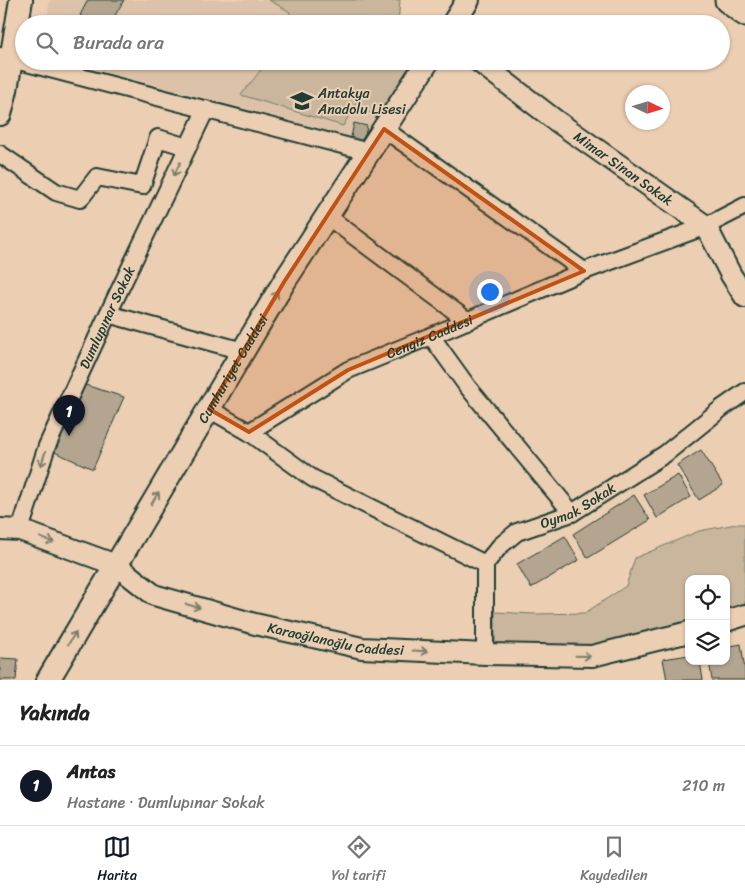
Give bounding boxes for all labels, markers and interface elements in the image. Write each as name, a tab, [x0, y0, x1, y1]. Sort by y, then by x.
search box	[15, 15, 730, 70]
text: Burada ara	[73, 26, 164, 59]
icon: search	[33, 29, 61, 57]
place label: Antakya Anadolu Lisesi	[317, 81, 407, 122]
north arrow	[625, 85, 670, 130]
school or university icon: Antakya Anadolu Lisesi	[289, 88, 315, 114]
street label: Mimar Sinan Sokak	[568, 124, 679, 212]
one-way arrow	[172, 161, 181, 176]
street label: Dumlupınar Sokak	[72, 261, 142, 373]
your location	[477, 279, 503, 305]
one-way arrow	[270, 292, 280, 306]
street label: Cengiz Caddesi	[382, 307, 478, 366]
street label: Cumhuriyet Caddesi	[190, 308, 275, 428]
pin: 1	[53, 395, 85, 436]
one-way arrow	[38, 451, 47, 467]
street label: Oymak Sokak	[537, 475, 621, 536]
one-way arrow	[151, 492, 161, 506]
one-way arrow	[39, 536, 54, 545]
map controls	[685, 575, 730, 665]
button: locate	[685, 575, 730, 620]
one-way arrow	[185, 601, 201, 611]
street label: Karaoğlanoğlu Caddesi	[265, 615, 406, 663]
button: layers	[685, 620, 730, 665]
one-way arrow	[68, 632, 78, 646]
one-way arrow	[412, 646, 428, 655]
one-way arrow	[574, 651, 591, 661]
text: Yakında	[20, 694, 90, 732]
text: Antas	[67, 755, 115, 788]
text: 1	[33, 771, 39, 800]
text: 210 m	[682, 771, 725, 800]
text: Hastane · Dumlupınar Sokak	[67, 788, 265, 817]
tab: Harita	[97, 833, 137, 888]
tab: Yol tarifi	[332, 833, 386, 888]
tab: Kaydedilen	[580, 833, 648, 888]

